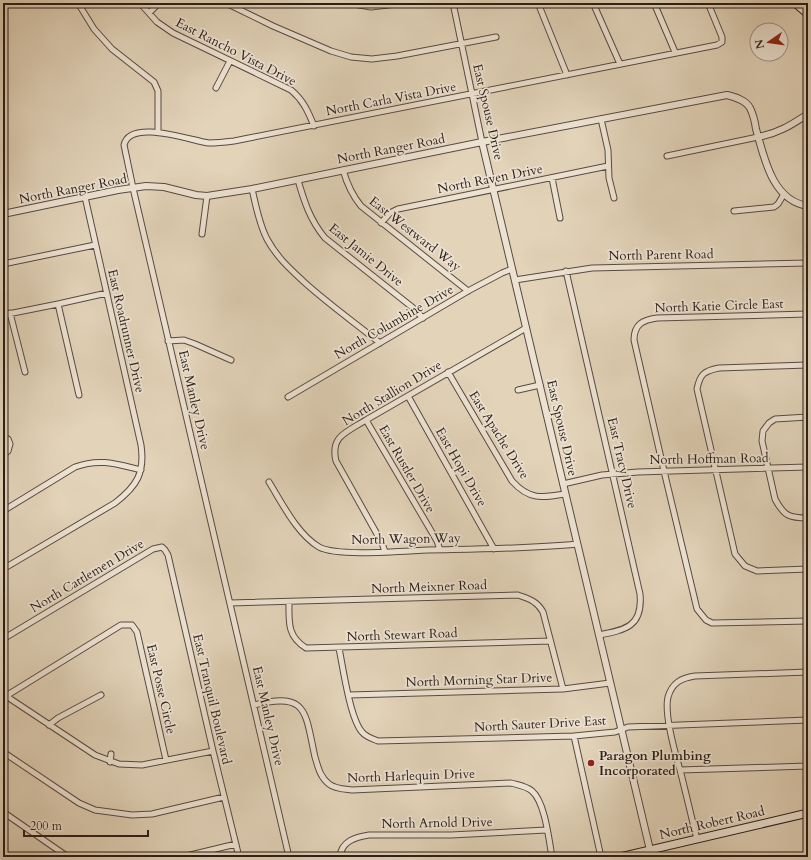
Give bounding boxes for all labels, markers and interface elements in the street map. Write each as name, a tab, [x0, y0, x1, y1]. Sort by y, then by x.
street label: East Rancho Vista Drive	[172, 14, 300, 90]
north arrow	[749, 22, 789, 62]
text: N	[751, 37, 768, 50]
street label: East Spouse Drive	[468, 62, 508, 162]
street label: North Carla Vista Drive	[324, 78, 458, 120]
street label: North Ranger Road	[335, 130, 447, 168]
street label: North Raven Drive	[436, 160, 544, 198]
street label: North Ranger Road	[17, 170, 129, 208]
street label: East Westward Way	[365, 192, 465, 276]
street label: East Jamie Drive	[325, 219, 407, 291]
street label: North Parent Road	[608, 245, 714, 265]
street label: East Roadrunner Drive	[103, 267, 149, 395]
street label: North Columbine Drive	[331, 280, 457, 364]
street label: North Katie Circle East	[654, 295, 784, 317]
street label: East Manley Drive	[174, 348, 214, 452]
street label: North Stallion Drive	[339, 356, 445, 430]
street label: East Spouse Drive	[542, 378, 582, 478]
street label: East Apache Drive	[465, 387, 534, 483]
street label: East Tracy Drive	[603, 416, 641, 511]
street label: East Rustler Drive	[374, 422, 440, 516]
street label: East Hopi Drive	[431, 424, 491, 510]
street label: North Hoffman Road	[649, 449, 769, 469]
street label: North Wagon Way	[351, 529, 461, 549]
street label: North Cattlemen Drive	[27, 535, 147, 617]
street label: North Meixner Road	[371, 576, 487, 598]
street label: North Stewart Road	[346, 624, 458, 646]
street label: East Tranquil Boulevard	[188, 632, 236, 766]
street label: East Posse Circle	[142, 642, 180, 736]
street label: East Manley Drive	[248, 664, 288, 768]
street label: North Morning Star Drive	[405, 668, 553, 692]
street label: North Sauter Drive East	[474, 712, 606, 736]
place label: Paragon Plumbing Incorporated	[599, 747, 711, 780]
marker: Paragon Plumbing Incorporated	[586, 758, 596, 768]
street label: North Harlequin Drive	[347, 765, 475, 787]
street label: North Robert Road	[658, 802, 766, 844]
scale bar	[24, 812, 148, 838]
street label: North Arnold Drive	[381, 813, 493, 833]
text: 200 m	[30, 818, 63, 834]

